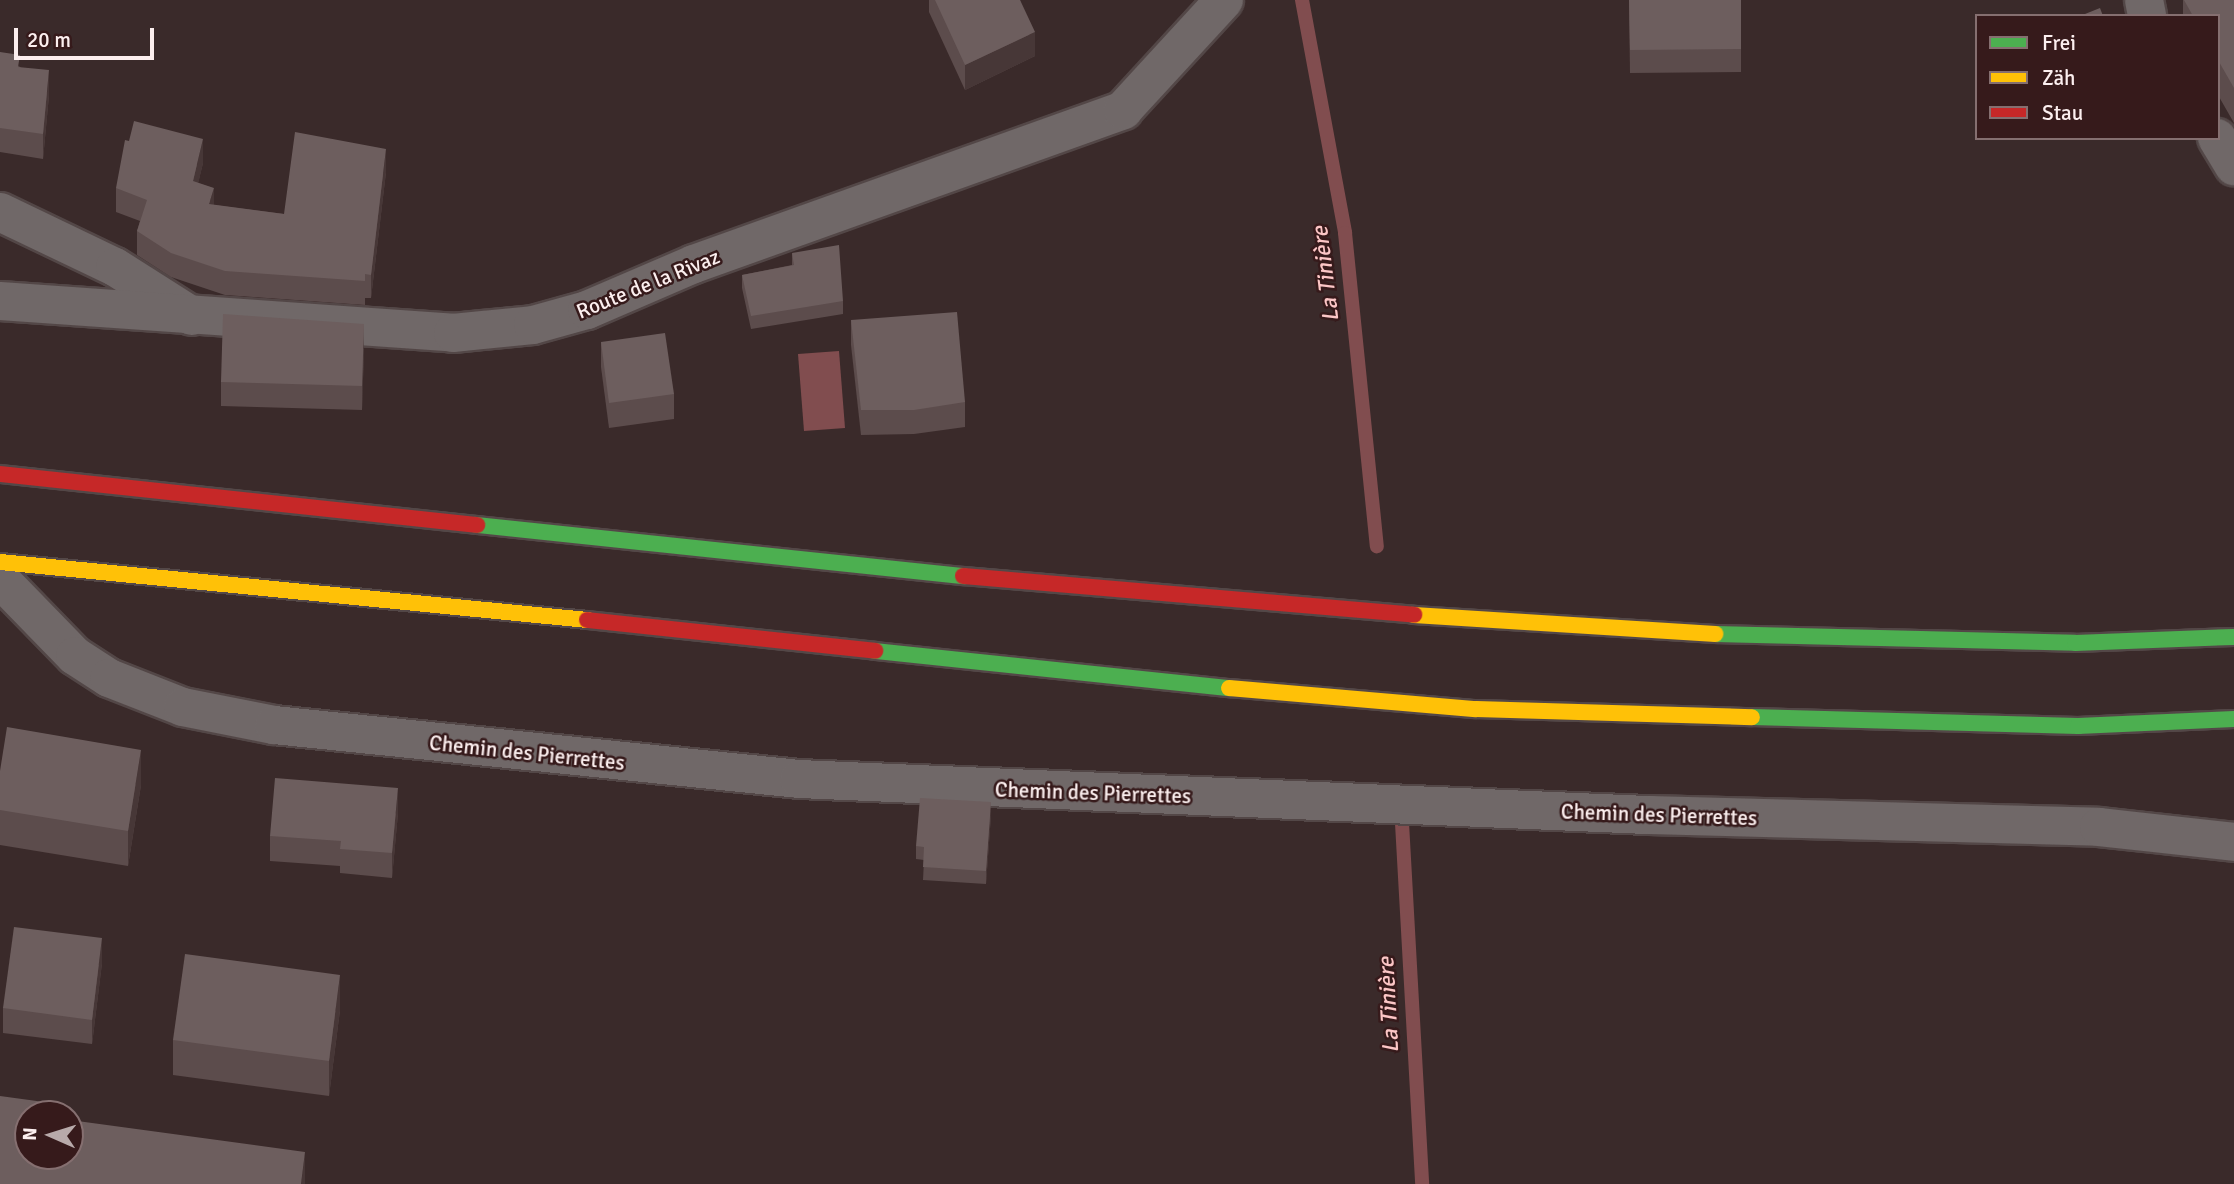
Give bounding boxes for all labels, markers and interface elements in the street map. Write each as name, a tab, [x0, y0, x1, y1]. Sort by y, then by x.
scale bar	[18, 14, 158, 58]
legend	[1975, 14, 2220, 140]
text: 20 m	[27, 27, 71, 53]
text: Frei	[2042, 30, 2076, 56]
text: Zäh	[2042, 65, 2076, 91]
text: Stau	[2042, 100, 2083, 126]
water label: La Tinière	[1306, 225, 1346, 323]
street label: Route de la Rivaz	[573, 244, 723, 324]
street label: Chemin des Pierrettes	[428, 730, 626, 776]
street label: Chemin des Pierrettes	[994, 777, 1192, 809]
street label: Chemin des Pierrettes	[1560, 799, 1758, 831]
water label: La Tinière	[1373, 956, 1405, 1054]
north arrow	[14, 1100, 84, 1170]
text: N	[18, 1127, 42, 1141]

